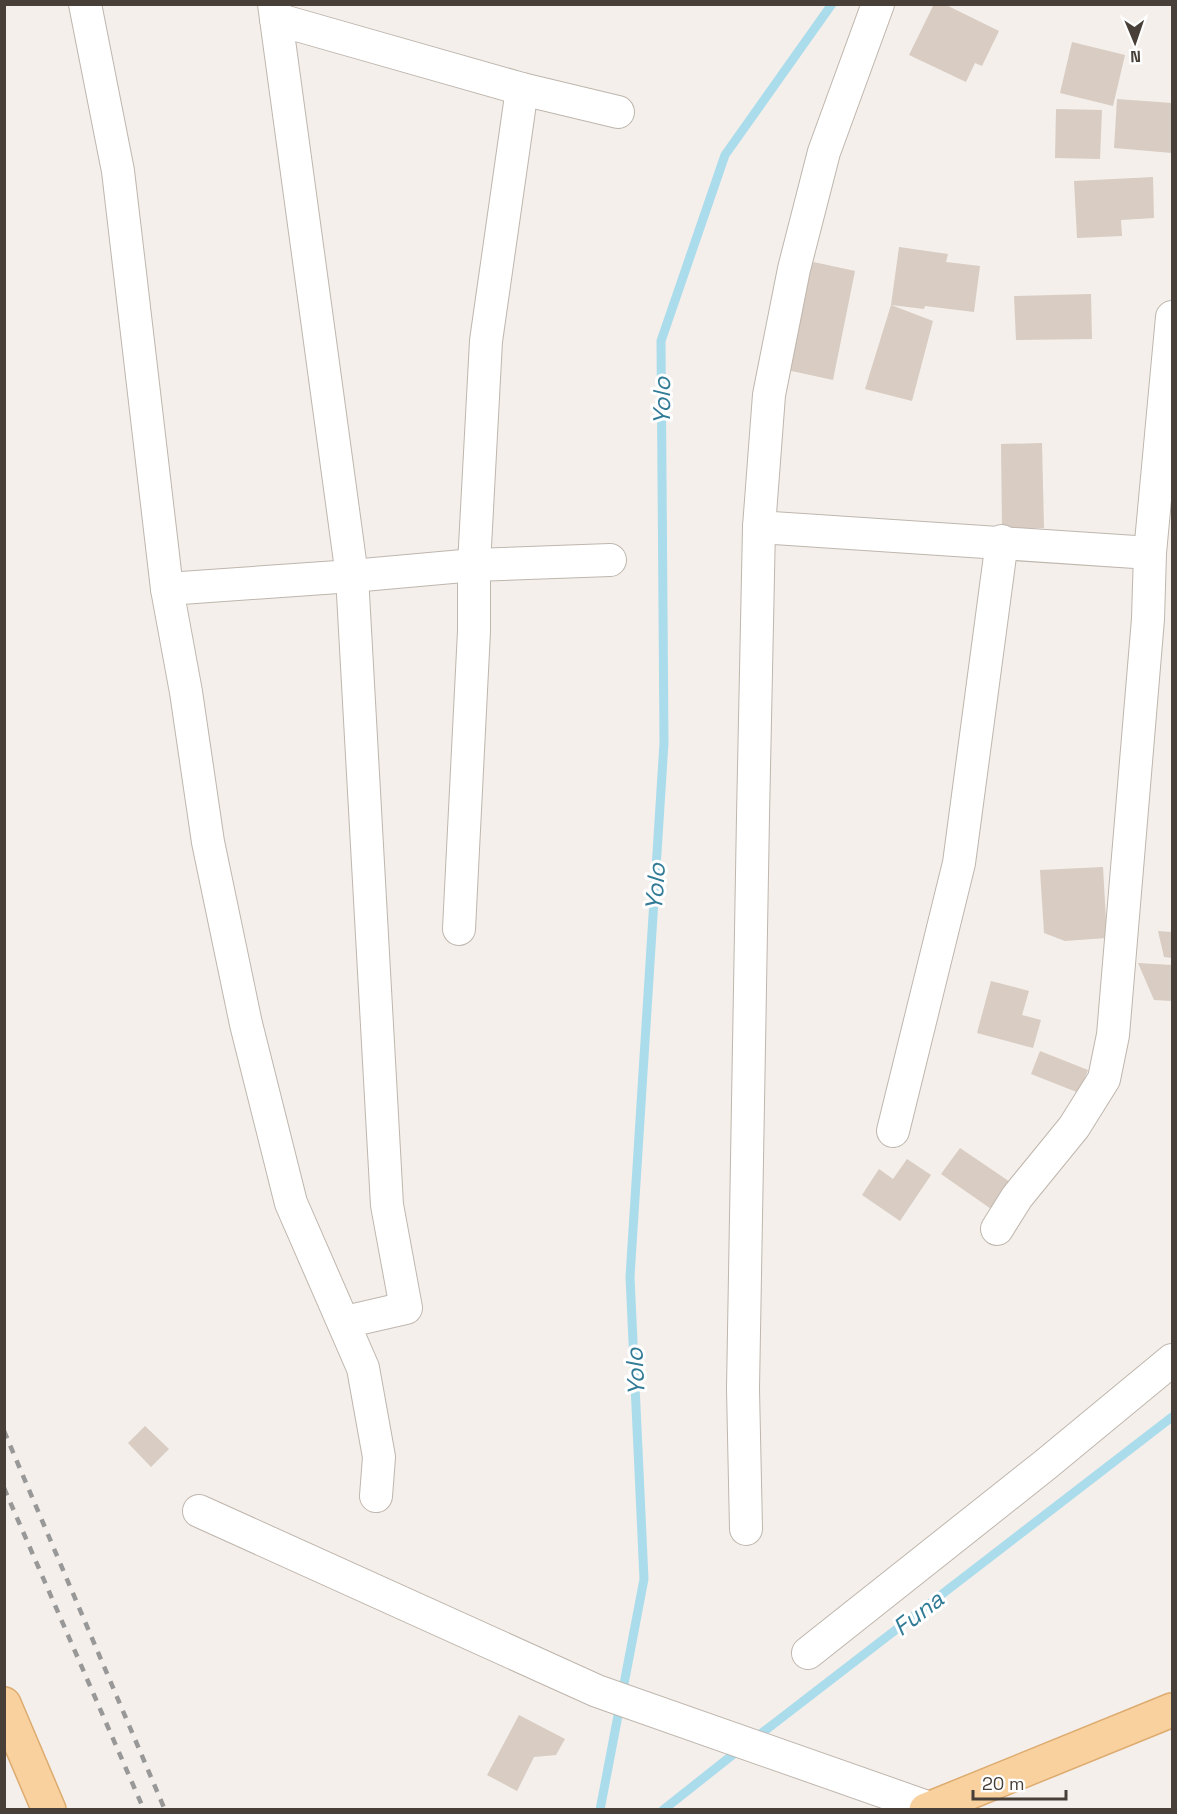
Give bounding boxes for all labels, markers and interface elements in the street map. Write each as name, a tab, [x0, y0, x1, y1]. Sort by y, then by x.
north arrow	[1105, 12, 1165, 72]
text: N	[1130, 46, 1141, 67]
water label: Yolo	[646, 376, 677, 425]
water label: Yolo	[638, 861, 672, 912]
water label: Yolo	[618, 1346, 652, 1397]
water label: Funa	[886, 1583, 950, 1643]
scale bar	[973, 1763, 1066, 1801]
text: 20 m	[982, 1772, 1025, 1795]

